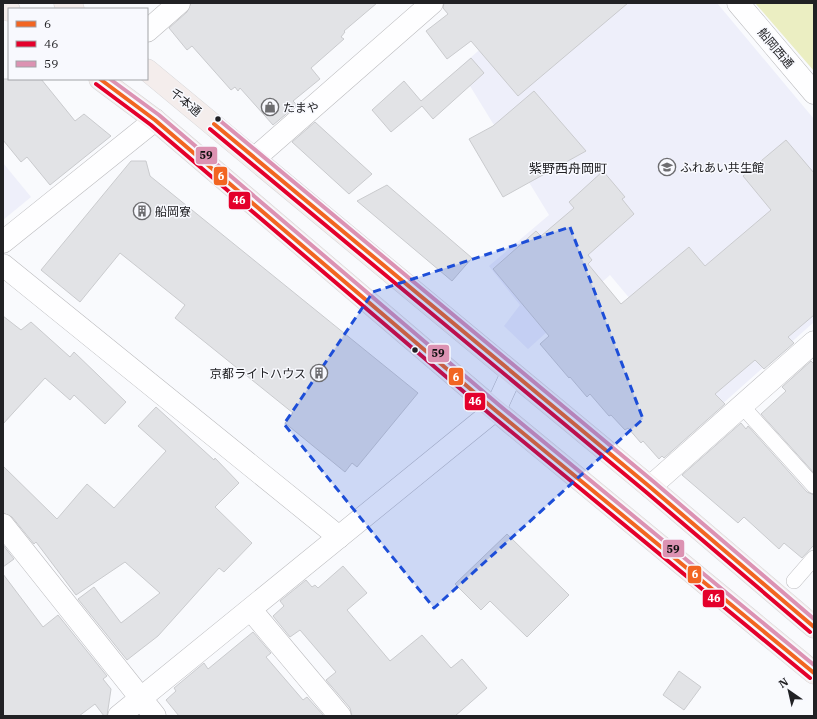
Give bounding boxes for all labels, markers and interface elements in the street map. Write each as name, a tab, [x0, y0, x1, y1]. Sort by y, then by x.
legend	[8, 8, 148, 80]
text: 6	[44, 16, 51, 31]
street label: 船岡西通	[755, 25, 797, 71]
text: 46	[44, 36, 58, 51]
text: 59	[44, 56, 58, 71]
street label: 千本通	[167, 85, 205, 119]
shop icon: たまや	[260, 97, 280, 117]
place label: たまや	[283, 100, 319, 115]
unlabelled marker	[213, 114, 223, 124]
line badge: 59	[195, 146, 218, 165]
text: 59	[199, 148, 213, 162]
school or university icon: ふれあい共生館	[657, 157, 677, 177]
district label: 紫野西舟岡町	[529, 160, 607, 177]
place label: ふれあい共生館	[680, 160, 764, 175]
line badge: 6	[213, 166, 228, 186]
text: 6	[218, 169, 225, 183]
line badge: 46	[228, 191, 251, 210]
text: 46	[232, 193, 246, 207]
building icon: 船岡寮	[132, 201, 152, 221]
place label: 船岡寮	[155, 204, 191, 219]
line badge: 59	[427, 344, 450, 363]
unlabelled marker	[410, 345, 420, 355]
text: 59	[431, 346, 445, 360]
building icon: 京都ライトハウス	[309, 363, 329, 383]
place label: 京都ライトハウス	[210, 366, 306, 381]
line badge: 6	[448, 367, 464, 386]
text: 6	[453, 370, 460, 384]
line badge: 46	[464, 392, 486, 411]
text: 46	[468, 394, 482, 408]
line badge: 59	[662, 539, 685, 558]
text: 59	[666, 542, 680, 556]
line badge: 6	[687, 565, 702, 584]
text: 6	[692, 567, 699, 581]
line badge: 46	[702, 589, 725, 608]
text: 46	[707, 591, 721, 605]
north arrow	[769, 671, 809, 711]
text: N	[776, 674, 791, 691]

